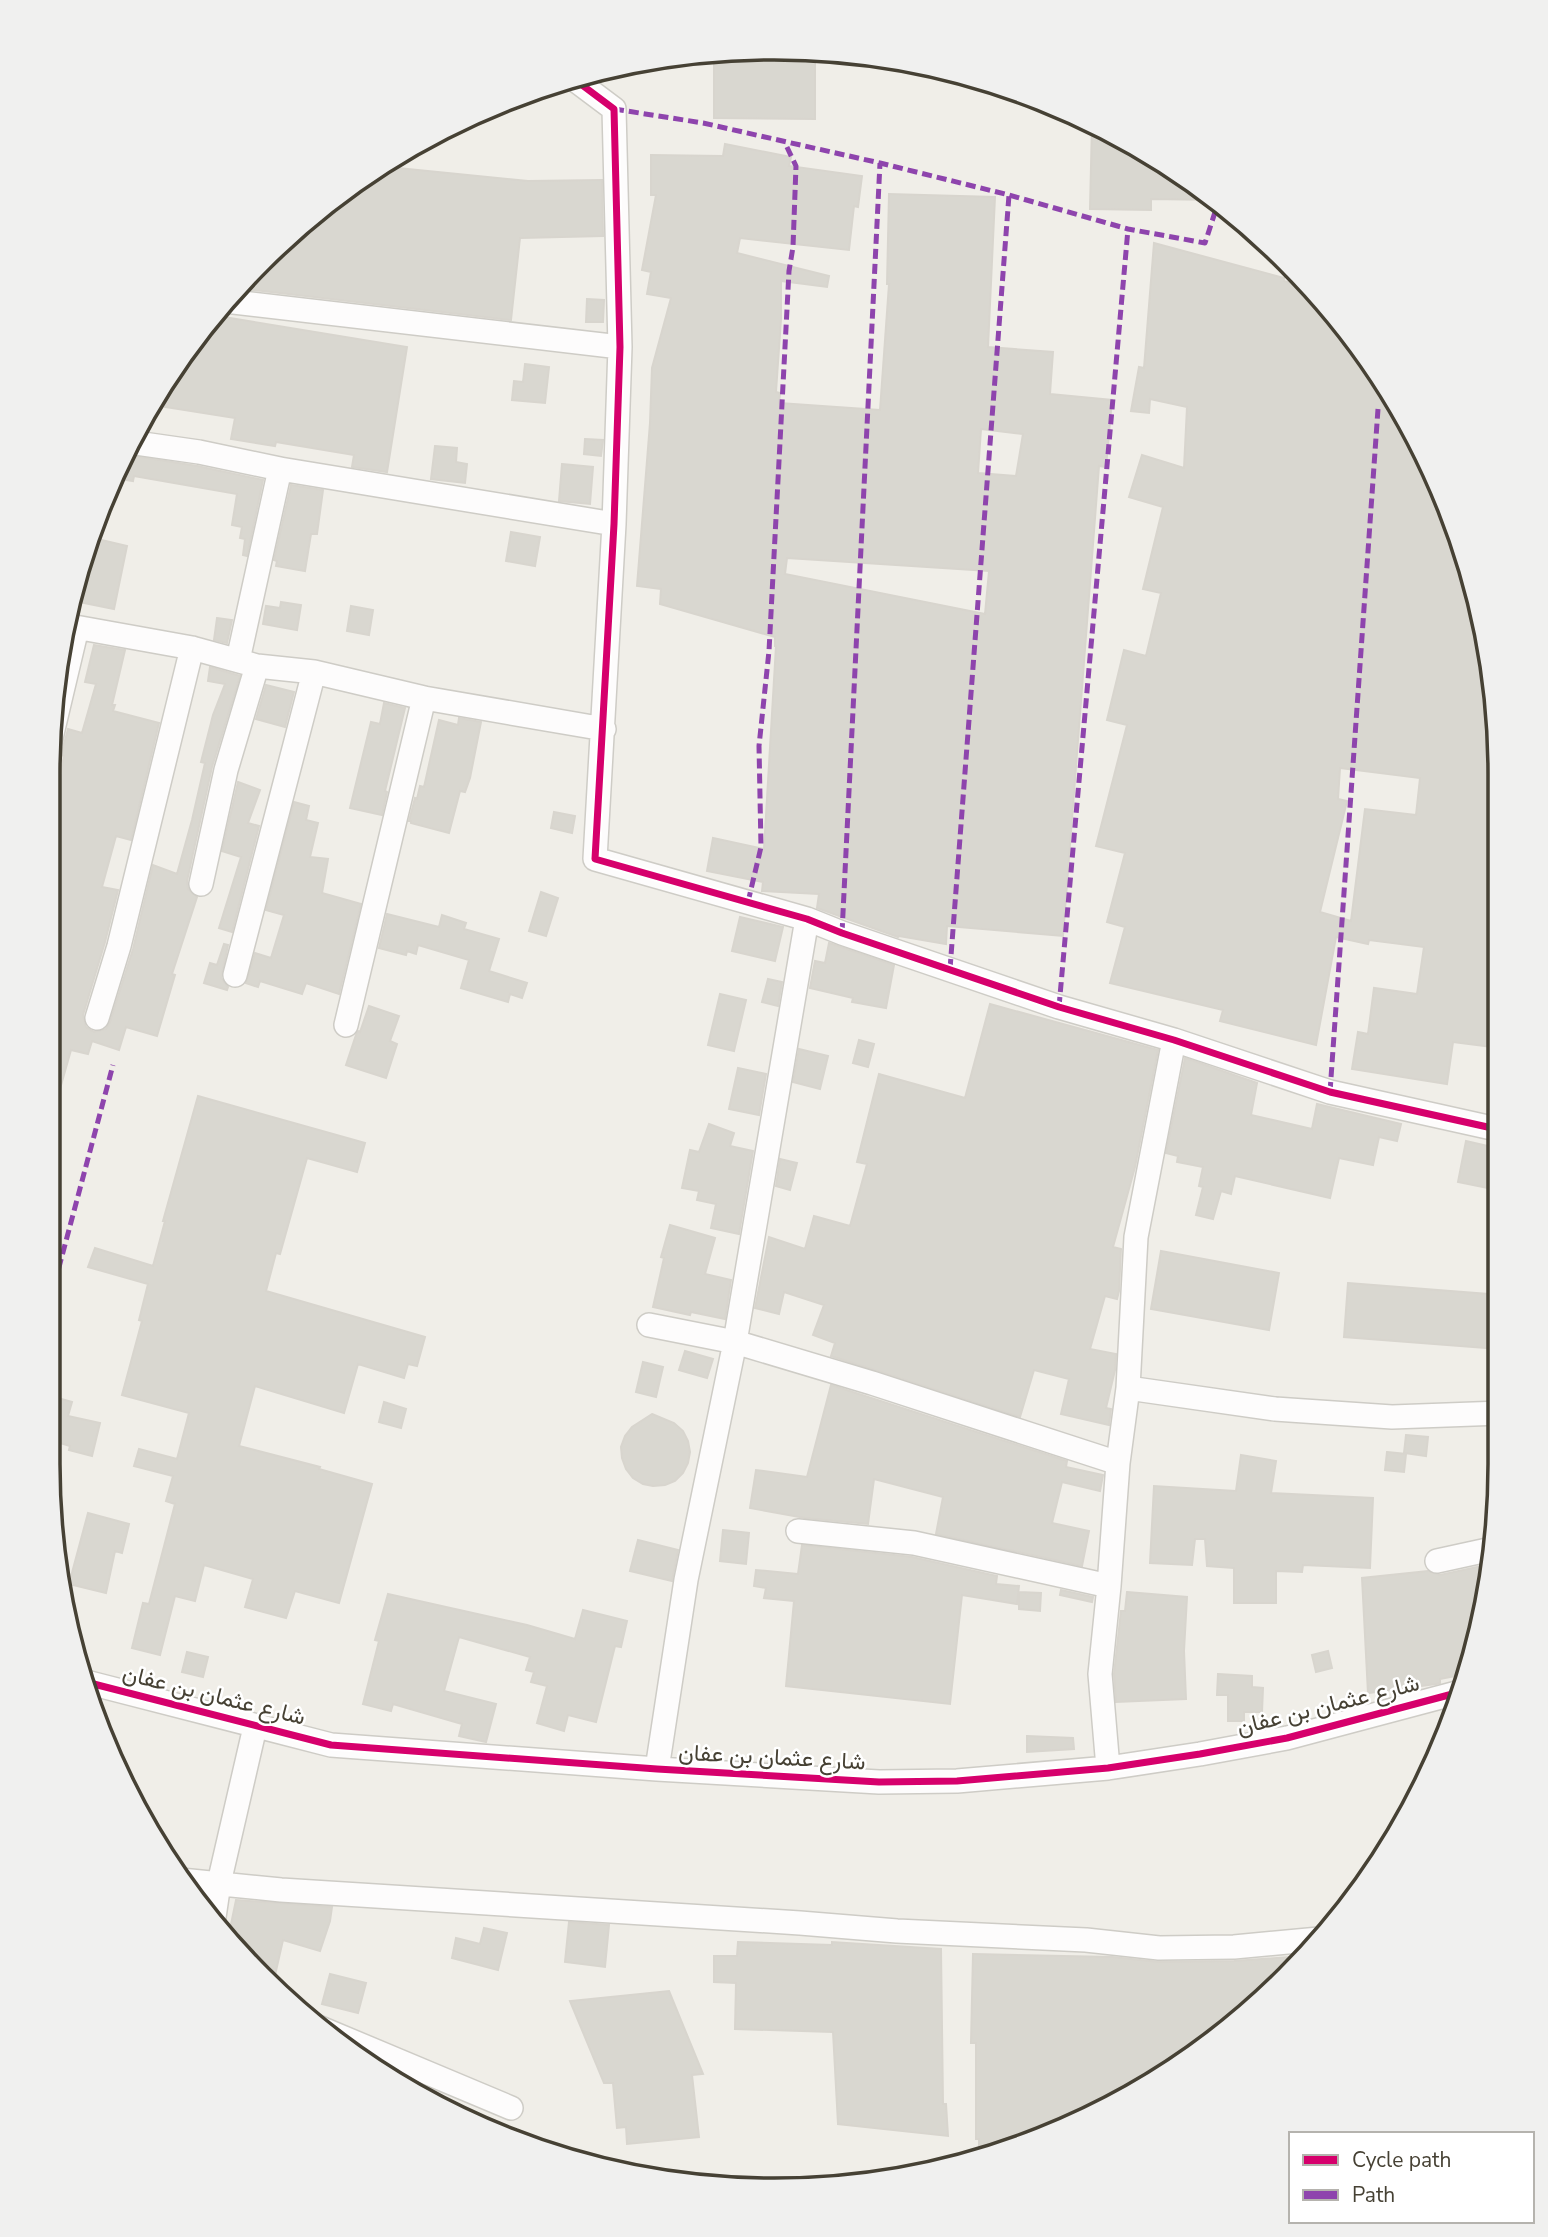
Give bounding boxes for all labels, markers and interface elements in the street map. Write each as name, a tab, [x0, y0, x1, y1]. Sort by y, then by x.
street label: شارع عثمان بن عفان	[119, 1657, 309, 1733]
street label: شارع عثمان بن عفان	[1233, 1667, 1423, 1743]
street label: شارع عثمان بن عفان	[678, 1737, 866, 1777]
legend	[1289, 2132, 1534, 2223]
text: Cycle path	[1352, 2146, 1451, 2174]
text: Path	[1352, 2181, 1395, 2209]

